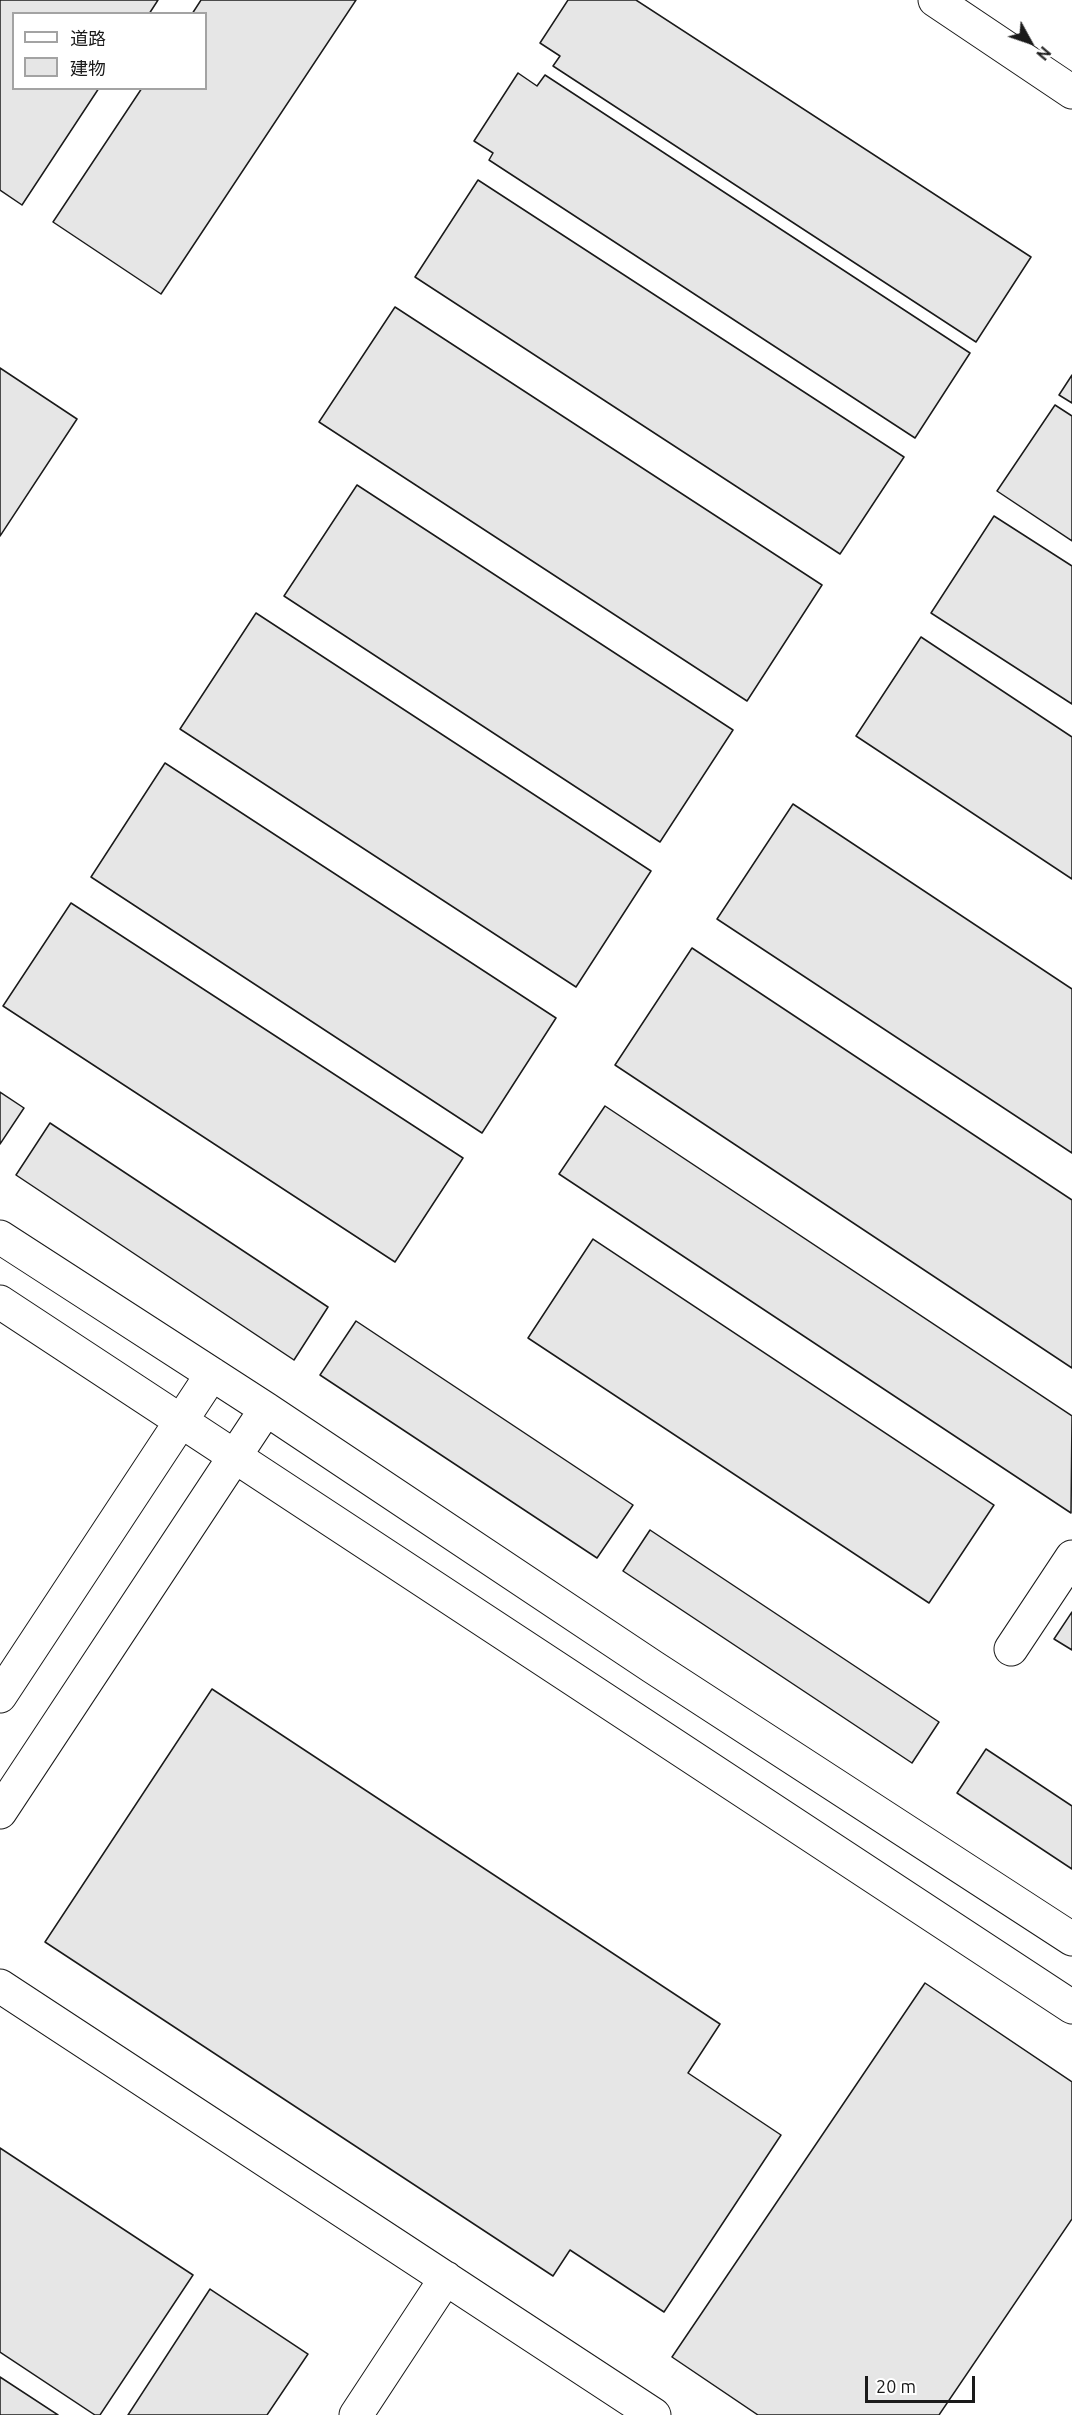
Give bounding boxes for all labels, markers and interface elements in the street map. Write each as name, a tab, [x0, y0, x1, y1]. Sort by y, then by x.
legend	[12, 12, 207, 90]
north arrow	[1000, 12, 1060, 72]
text: 道路	[70, 28, 106, 48]
text: N	[1033, 43, 1055, 64]
text: 建物	[70, 58, 106, 78]
scale bar	[868, 2364, 978, 2402]
text: 20 m	[876, 2376, 916, 2396]

